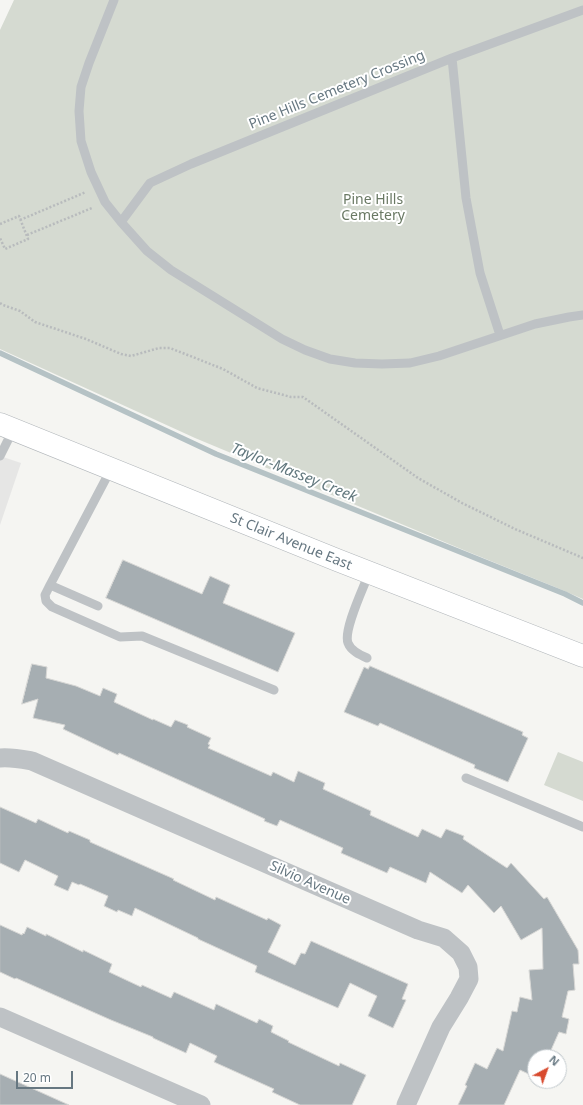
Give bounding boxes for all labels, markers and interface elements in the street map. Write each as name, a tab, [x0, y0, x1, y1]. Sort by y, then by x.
street label: Pine Hills Cemetery Crossing	[247, 47, 427, 133]
park label: Pine Hills Cemetery	[341, 192, 405, 224]
water label: Taylor-Massey Creek	[229, 440, 359, 506]
street label: St Clair Avenue East	[228, 510, 354, 574]
street label: Silvio Avenue	[267, 858, 353, 908]
north arrow	[527, 1049, 567, 1089]
text: N	[546, 1052, 563, 1069]
scale bar	[18, 1063, 75, 1089]
text: 20 m	[23, 1069, 51, 1086]

